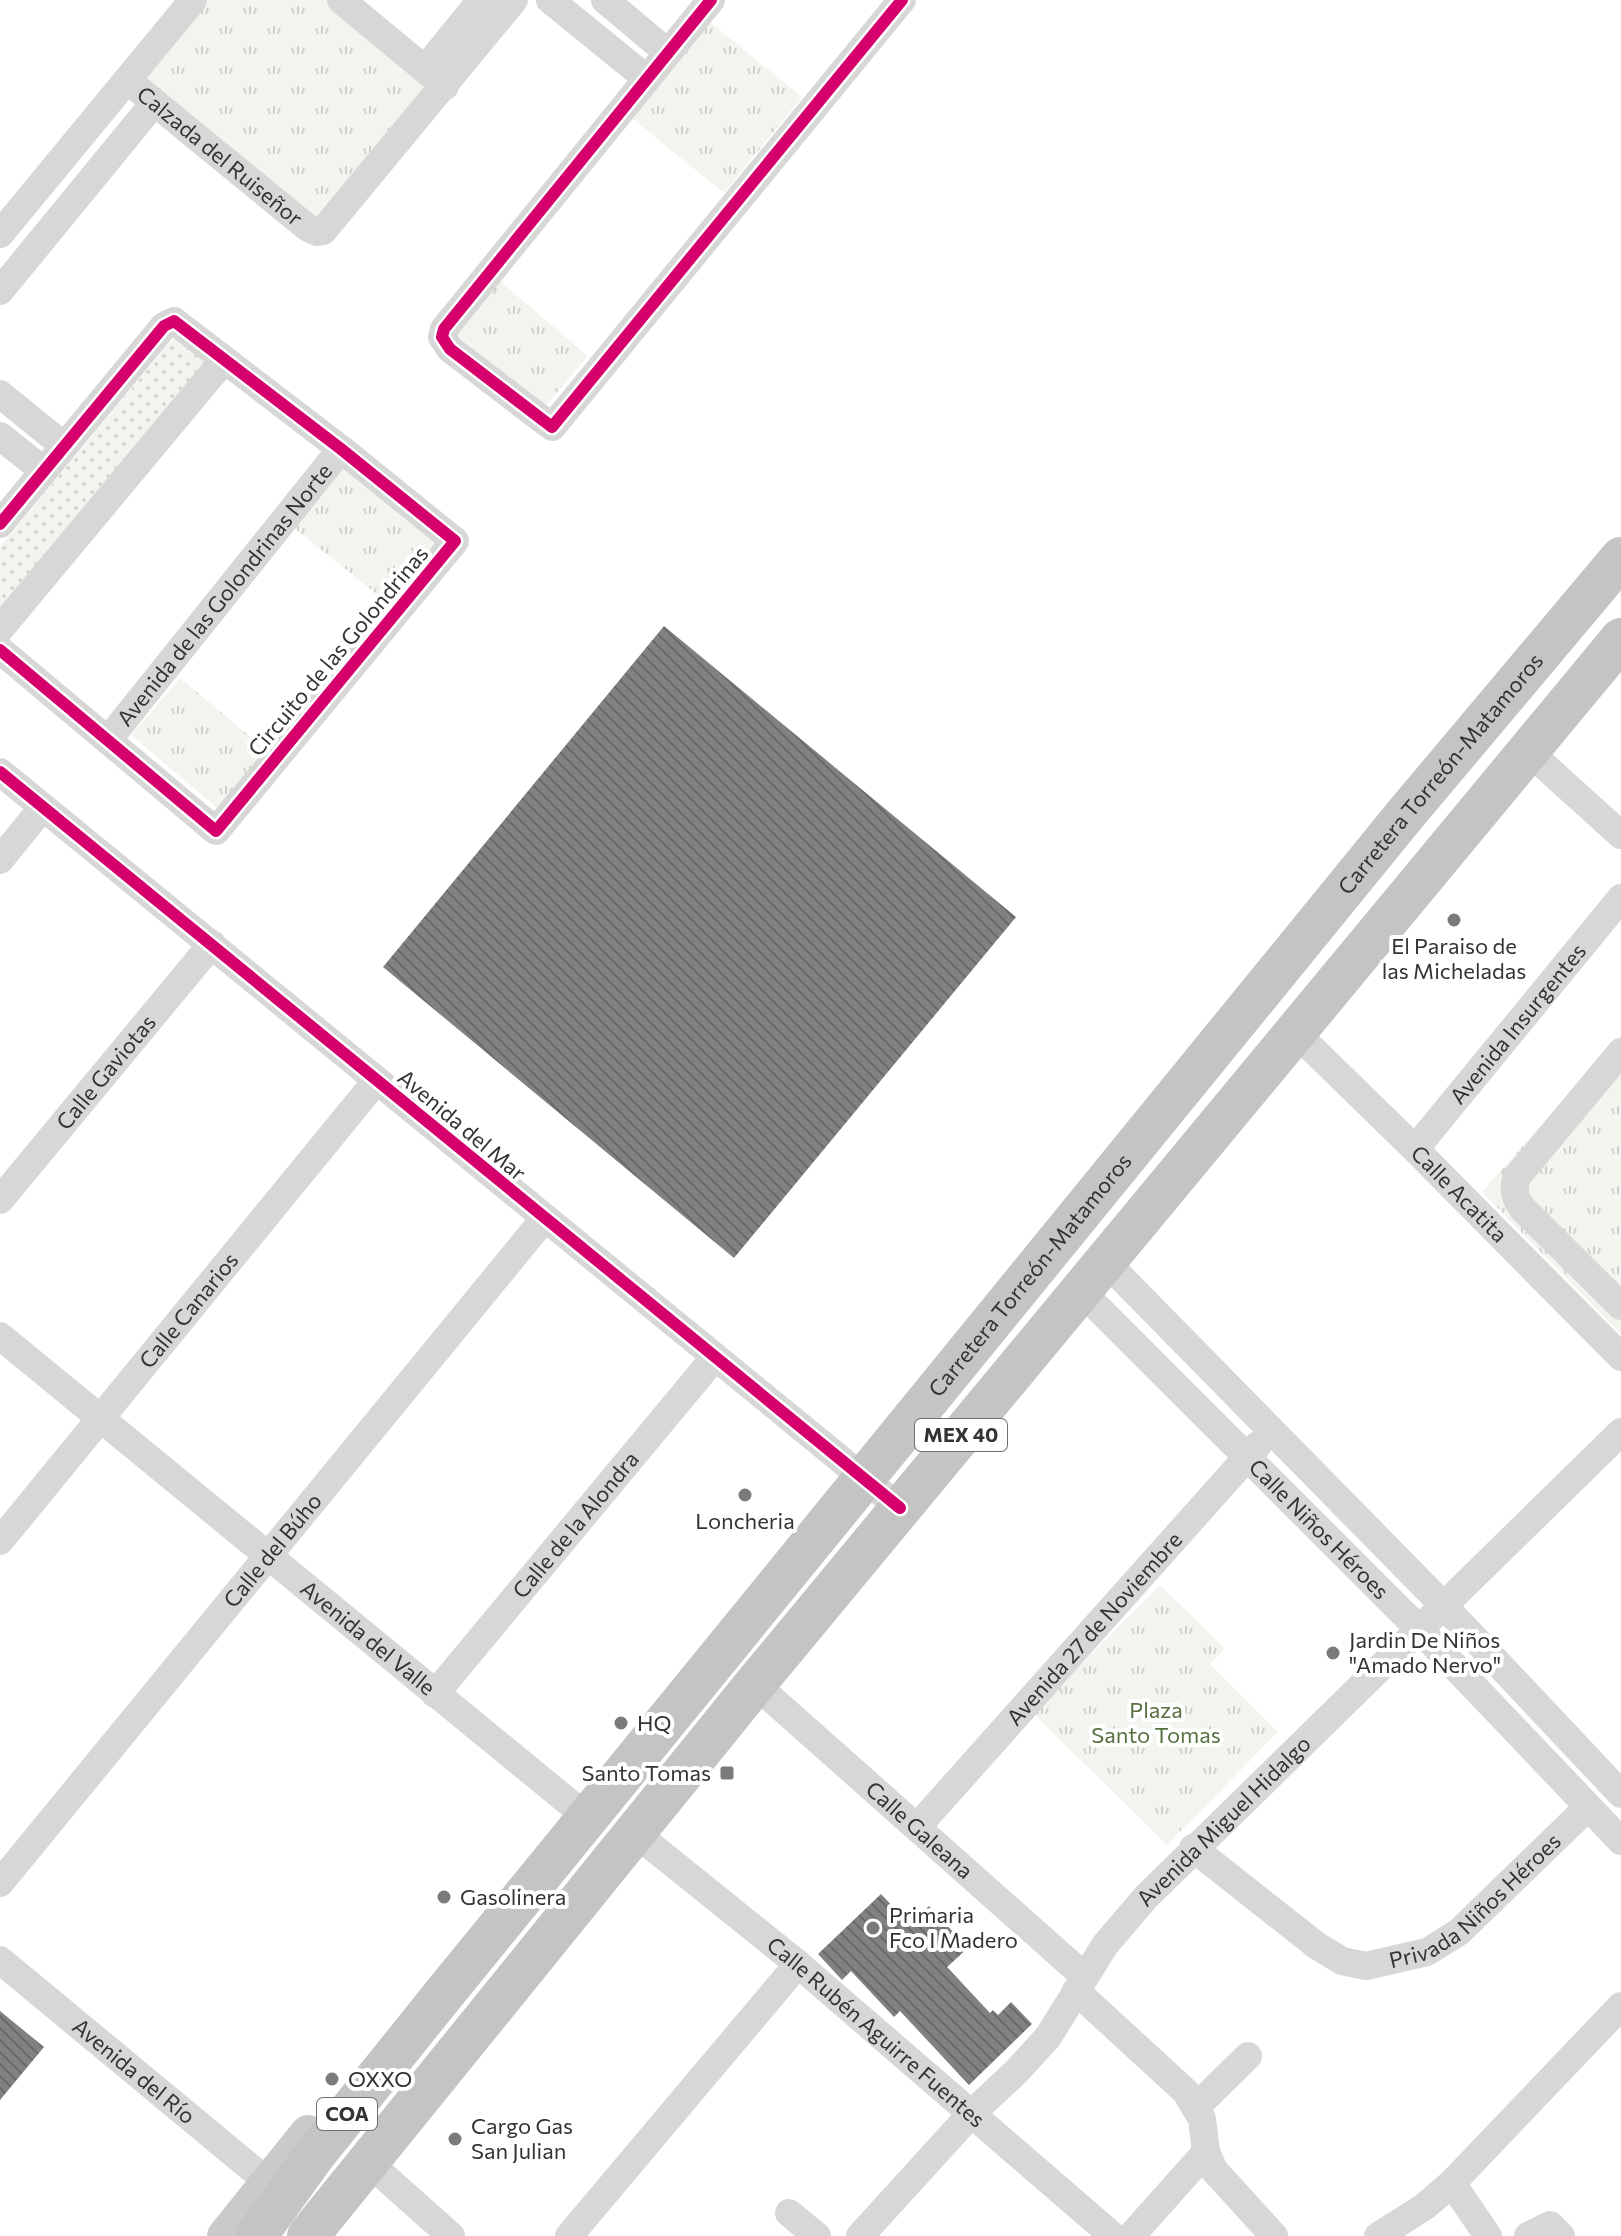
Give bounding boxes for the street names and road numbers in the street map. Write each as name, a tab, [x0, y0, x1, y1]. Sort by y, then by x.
street label: Calzada del Ruiseñor	[132, 80, 309, 231]
street label: Avenida de las Golondrinas Norte	[111, 458, 337, 731]
street label: Circuito de las Golondrinas	[242, 540, 433, 761]
street label: Carretera Torreón-Matamoros	[1332, 647, 1548, 900]
street label: Avenida Insurgentes	[1444, 938, 1591, 1109]
street label: Calle Gaviotas	[50, 1009, 161, 1135]
street label: Avenida del Mar	[393, 1063, 532, 1186]
street label: Calle Acatita	[1406, 1139, 1514, 1248]
street label: Carretera Torreón-Matamoros	[922, 1148, 1137, 1402]
street label: Calle Canarios	[133, 1247, 244, 1373]
road number: MEX 40	[915, 1419, 1007, 1451]
street label: Calle de la Alondra	[506, 1446, 644, 1603]
street label: Calle Niños Héroes	[1244, 1453, 1395, 1604]
street label: Calle del Búho	[217, 1487, 327, 1613]
street label: Avenida 27 de Noviembre	[1000, 1526, 1187, 1731]
street label: Avenida del Valle	[296, 1574, 441, 1700]
street label: Avenida Miguel Hidalgo	[1130, 1729, 1316, 1911]
street label: Calle Galeana	[861, 1775, 979, 1884]
street label: Privada Niños Héroes	[1386, 1827, 1566, 1973]
street label: Calle Rubén Aguirre Fuentes	[762, 1931, 991, 2133]
street label: Avenida del Río	[67, 2012, 201, 2129]
road number: COA	[317, 2098, 377, 2130]

